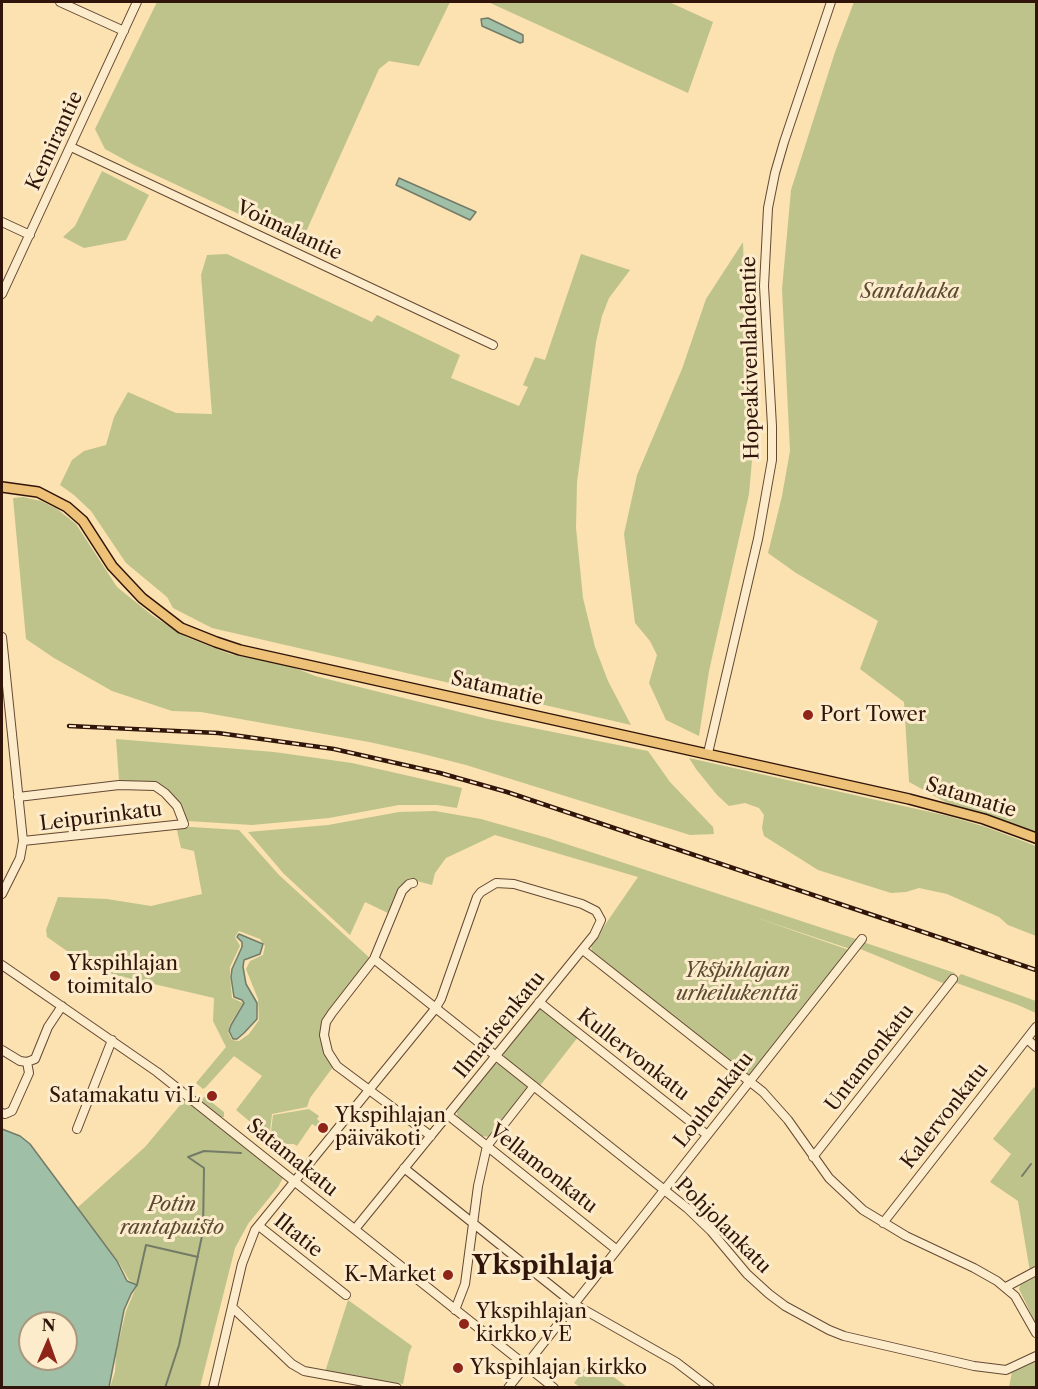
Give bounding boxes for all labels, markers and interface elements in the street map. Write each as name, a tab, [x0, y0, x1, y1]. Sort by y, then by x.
street label: Kemirantie	[22, 88, 88, 194]
street label: Voimalantie	[232, 196, 346, 266]
street label: Hopeakivenlahdentie	[737, 256, 765, 460]
park label: Santahaka	[861, 280, 959, 304]
street label: Satamatie	[449, 667, 545, 711]
place label: Port Tower	[820, 703, 926, 727]
marker: Port Tower	[801, 708, 815, 722]
street label: Satamatie	[923, 773, 1019, 823]
street label: Leipurinkatu	[38, 798, 164, 836]
place label: Ykspihlajan toimitalo	[67, 952, 178, 999]
park label: Ykspihlajan urheilukenttä	[676, 959, 798, 1006]
street label: Ilmarisenkatu	[450, 967, 550, 1083]
marker: Ykspihlajan toimitalo	[48, 969, 62, 983]
street label: Untamonkatu	[821, 1000, 919, 1116]
street label: Kullervonkatu	[572, 1004, 694, 1106]
street label: Louhenkatu	[669, 1047, 759, 1153]
street label: Kalervonkatu	[896, 1058, 994, 1174]
place label: Satamakatu vi L	[49, 1084, 200, 1108]
marker: Satamakatu vi L	[205, 1089, 219, 1103]
place label: Ykspihlajan päiväkoti	[335, 1104, 446, 1151]
street label: Satamakatu	[242, 1114, 342, 1202]
street label: Vellamonkatu	[484, 1119, 602, 1219]
marker: Ykspihlajan päiväkoti	[316, 1121, 330, 1135]
street label: Pohjolankatu	[670, 1173, 776, 1279]
park label: Potin rantapuisto	[120, 1193, 224, 1240]
street label: Iltatie	[269, 1209, 327, 1263]
district label: Ykspihlaja	[472, 1250, 614, 1282]
place label: K-Market	[344, 1263, 436, 1287]
marker: K-Market	[441, 1268, 455, 1282]
place label: Ykspihlajan kirkko v E	[476, 1300, 587, 1347]
north arrow	[18, 1311, 78, 1371]
text: N	[41, 1315, 56, 1335]
marker: Ykspihlajan kirkko v E	[457, 1317, 471, 1331]
place label: Ykspihlajan kirkko	[470, 1356, 647, 1380]
marker: Ykspihlajan kirkko	[451, 1361, 465, 1375]

